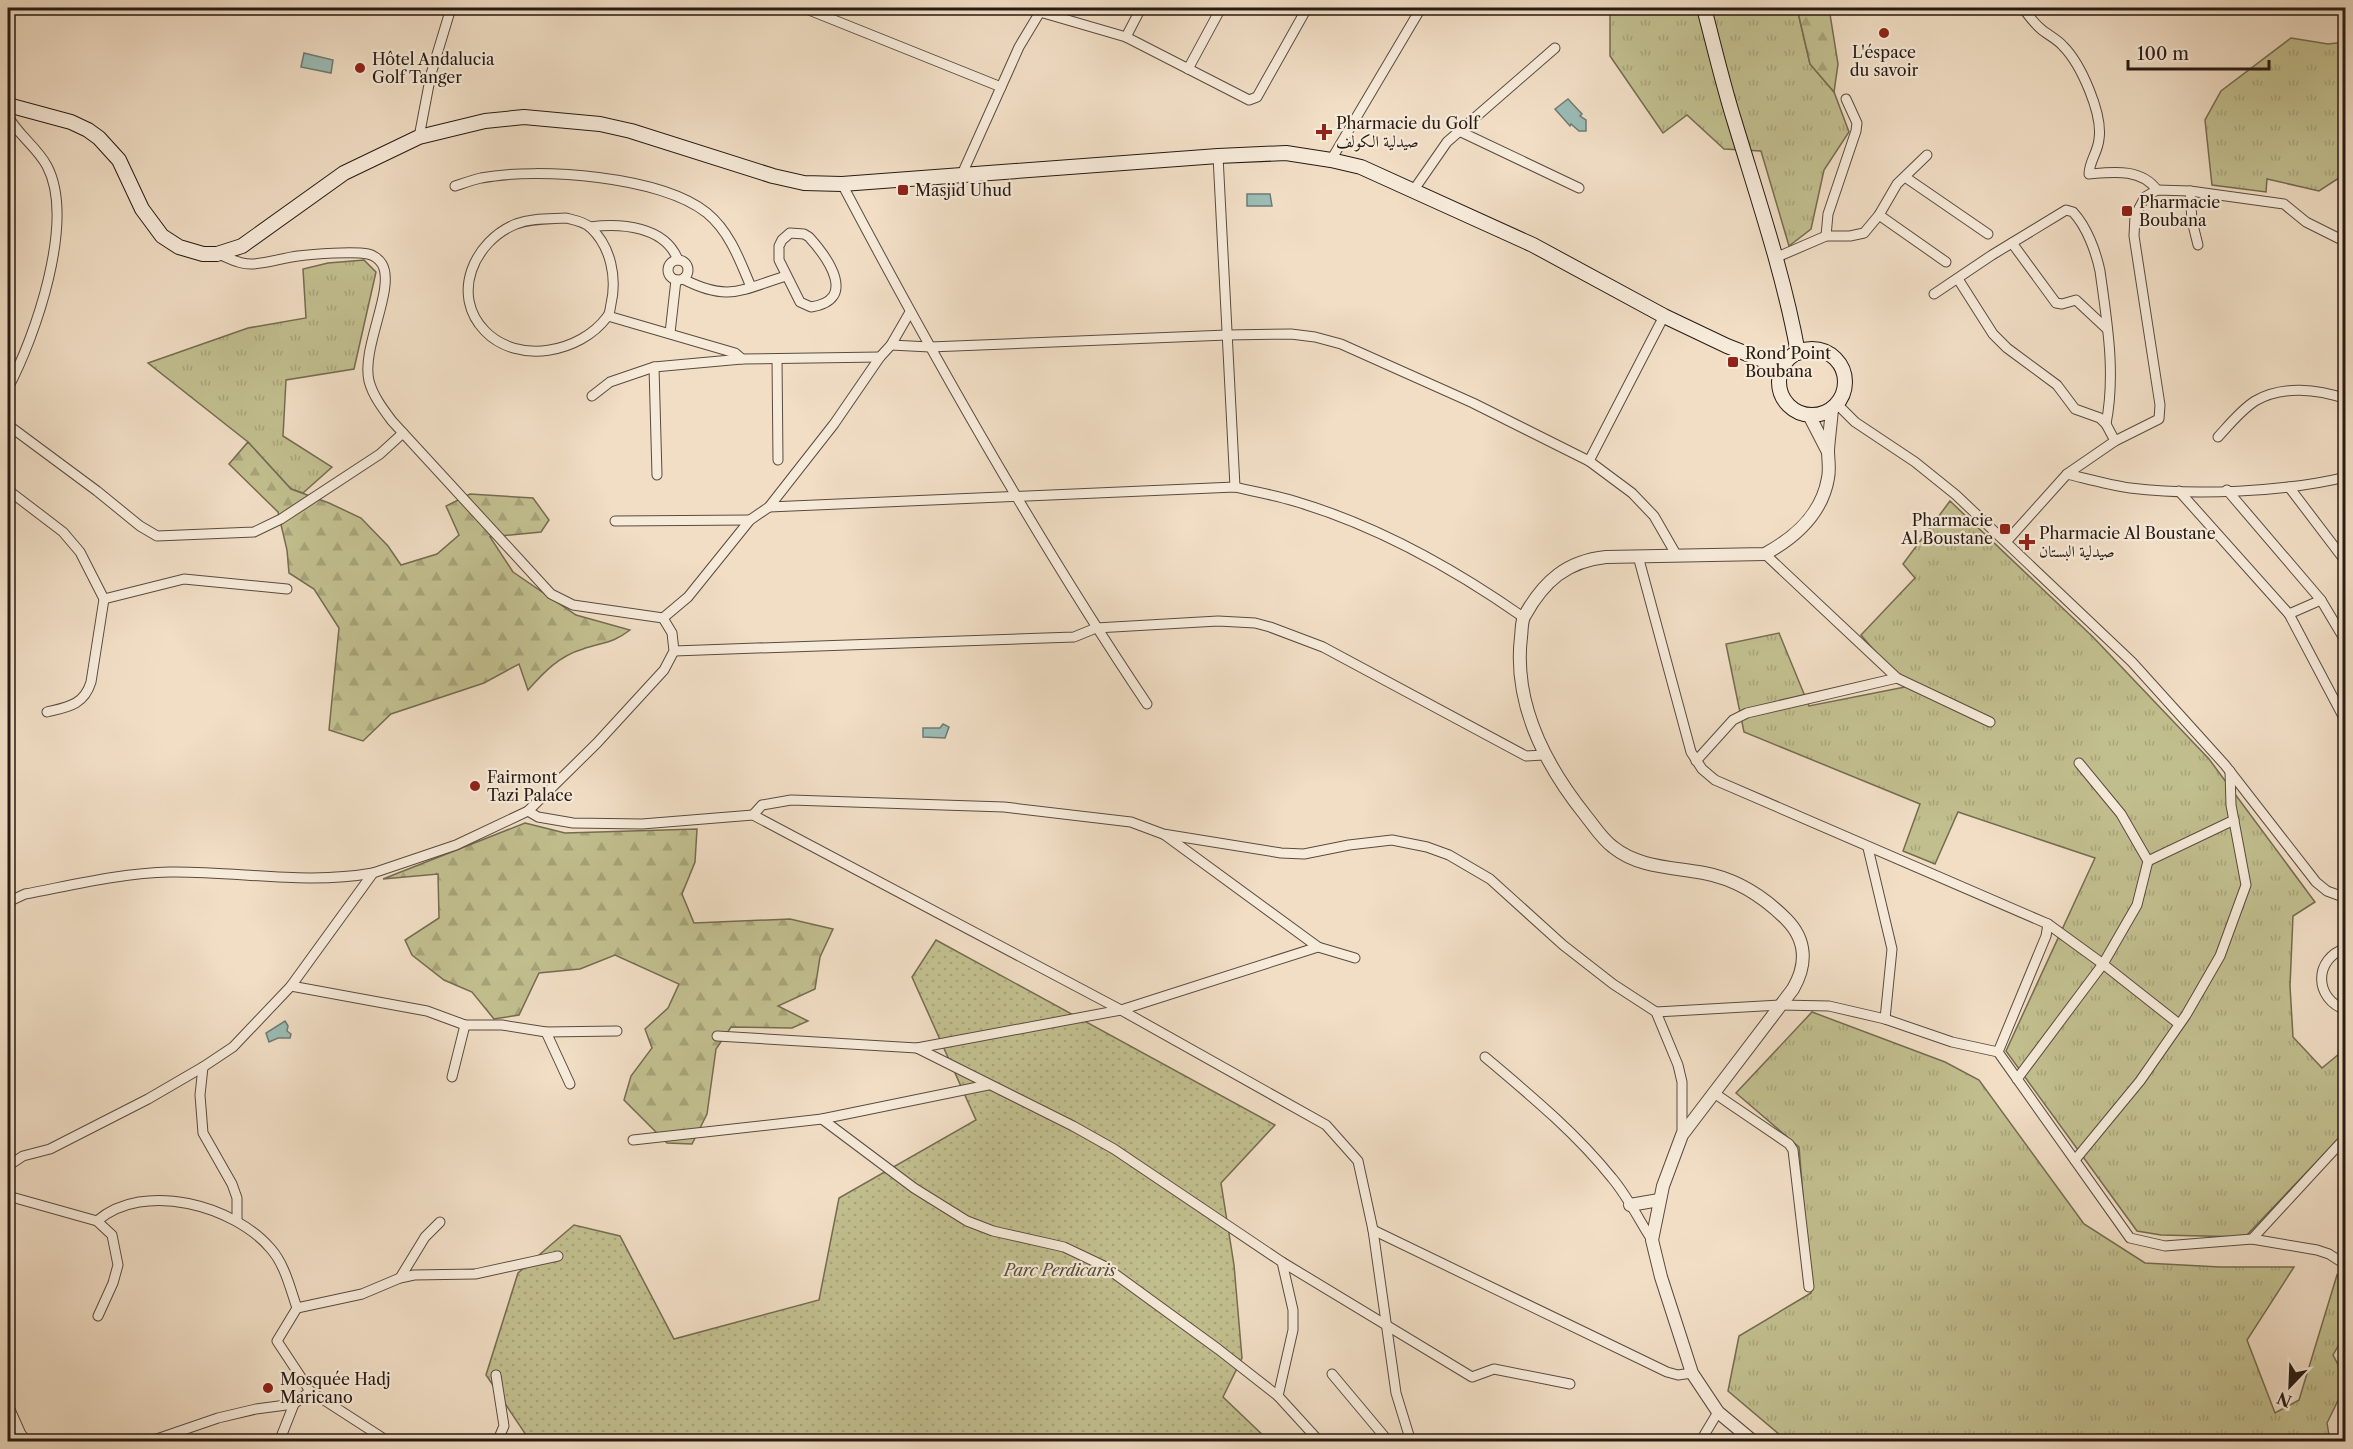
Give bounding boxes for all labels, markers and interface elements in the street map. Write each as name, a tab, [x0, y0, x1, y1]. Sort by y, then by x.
marker: L'éspace du savoir	[1877, 26, 1891, 40]
scale bar	[2128, 33, 2269, 71]
place label: L'éspace du savoir	[1850, 42, 1919, 80]
text: 100 m	[2137, 43, 2189, 65]
place label: Hôtel Andalucia Golf Tanger	[372, 49, 495, 87]
marker: Hôtel Andalucia Golf Tanger	[353, 61, 367, 75]
place label: Pharmacie du Golf صيدلية الكولف	[1336, 113, 1481, 152]
marker: Pharmacie du Golf صيدلية الكولف	[1317, 125, 1331, 139]
place label: Masjid Uhud	[915, 180, 1012, 200]
marker: Masjid Uhud	[896, 183, 910, 197]
place label: Pharmacie Boubana	[2139, 192, 2220, 230]
marker: Pharmacie Boubana	[2120, 204, 2134, 218]
place label: Rond Point Boubana	[1745, 343, 1831, 381]
marker: Rond Point Boubana	[1726, 355, 1740, 369]
place label: Pharmacie Al Boustane	[1900, 510, 1993, 548]
marker: Pharmacie Al Boustane	[1998, 522, 2012, 536]
place label: Pharmacie Al Boustane صيدلية البستان	[2039, 523, 2216, 561]
marker: Pharmacie Al Boustane صيدلية البستان	[2020, 535, 2034, 549]
place label: Fairmont Tazi Palace	[487, 767, 573, 805]
marker: Fairmont Tazi Palace	[468, 779, 482, 793]
park label: Parc Perdicaris	[1002, 1260, 1116, 1280]
north arrow	[2260, 1356, 2320, 1416]
place label: Mosquée Hadj Maricano	[280, 1369, 391, 1407]
marker: Mosquée Hadj Maricano	[261, 1381, 275, 1395]
text: N	[2274, 1388, 2294, 1412]

